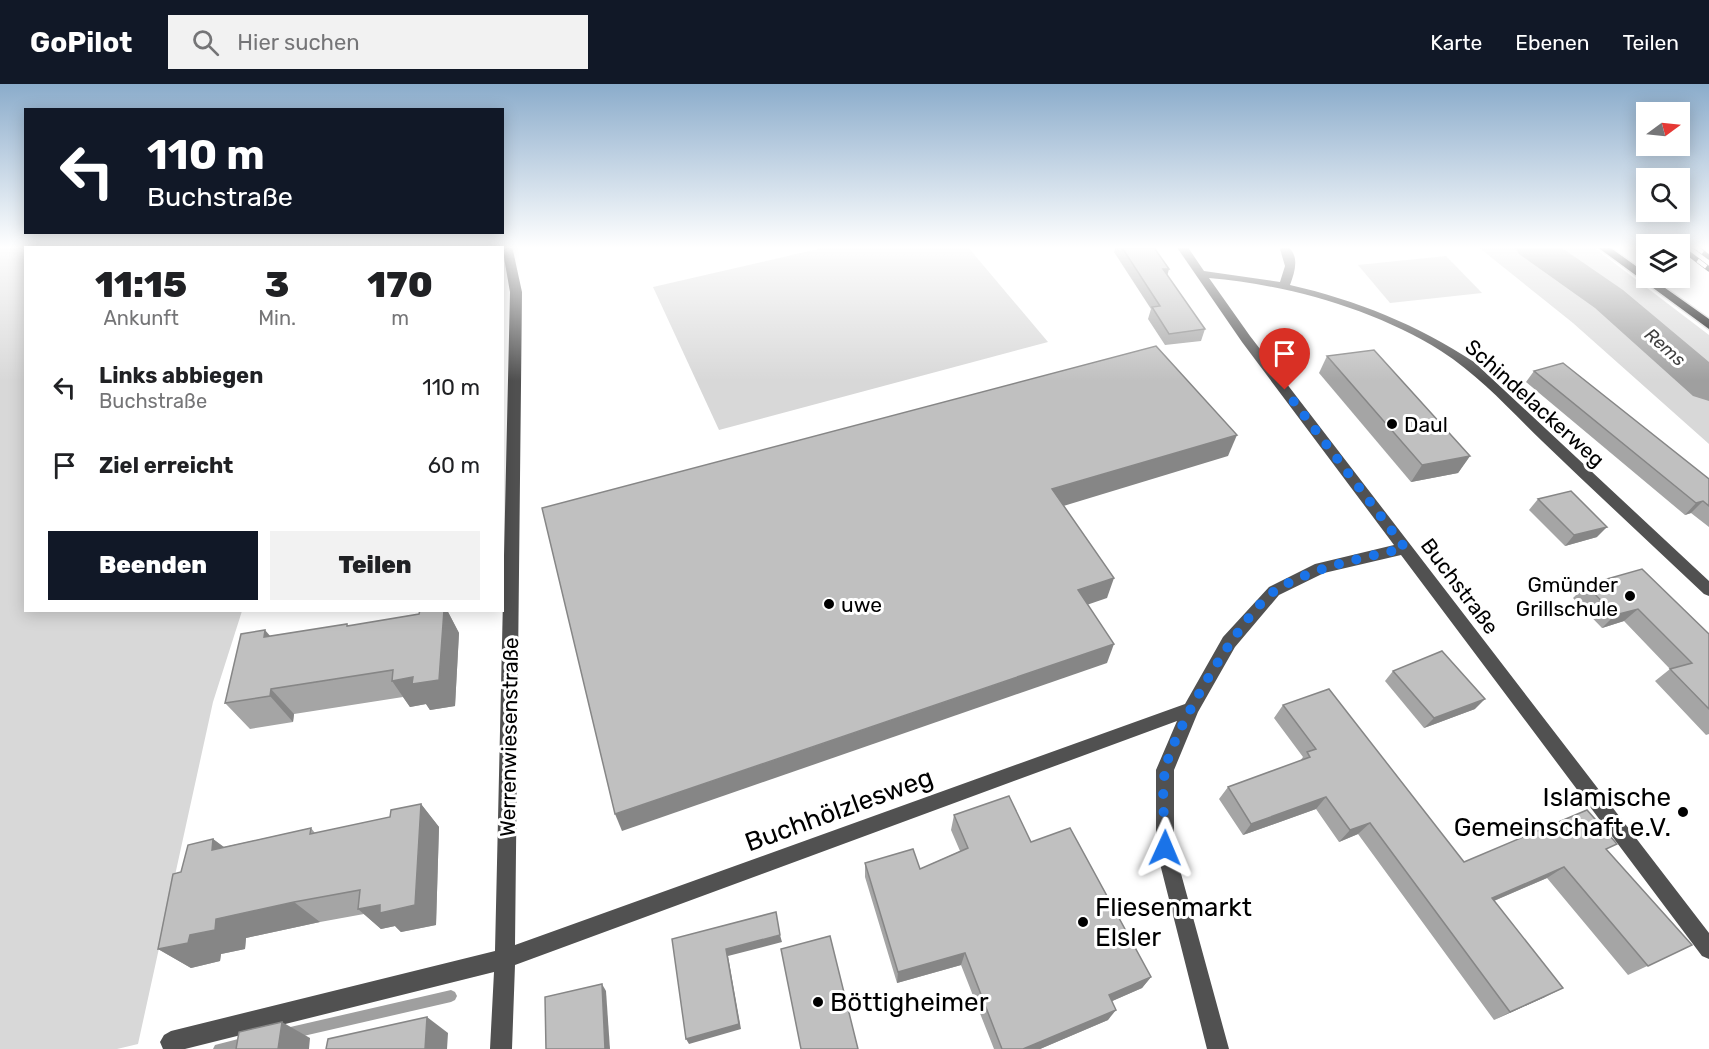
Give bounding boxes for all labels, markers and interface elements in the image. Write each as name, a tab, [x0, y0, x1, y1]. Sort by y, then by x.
search box	[168, 15, 588, 69]
text: GoPilot	[30, 26, 132, 59]
icon: search	[189, 26, 222, 59]
text: Hier suchen	[237, 29, 360, 56]
text: Karte	[1430, 30, 1482, 55]
text: Ebenen	[1515, 30, 1589, 55]
text: Teilen	[1622, 30, 1679, 55]
north arrow	[1636, 102, 1690, 156]
map controls	[1636, 102, 1690, 288]
text: 110 m	[147, 130, 265, 180]
icon: left	[48, 132, 126, 210]
button: search	[1636, 168, 1690, 222]
text: Buchstraße	[147, 181, 293, 213]
button: layers	[1636, 234, 1690, 288]
text: 11:15	[95, 263, 187, 306]
text: 3	[265, 263, 289, 306]
text: 170	[367, 263, 433, 306]
text: Ankunft	[103, 306, 179, 330]
text: Min.	[258, 306, 296, 330]
text: m	[391, 306, 409, 330]
water label: Rems	[1640, 323, 1690, 371]
pin	[1259, 328, 1310, 390]
street label: Schindelackerweg	[1460, 334, 1610, 472]
icon: arrive	[1268, 337, 1301, 370]
text: Links abbiegen	[99, 362, 263, 389]
icon: left	[48, 371, 81, 404]
text: 110 m	[422, 374, 480, 401]
text: Buchstraße	[99, 389, 207, 413]
place label: Daul	[1404, 412, 1448, 437]
marker: Daul	[1385, 417, 1399, 431]
icon: arrive	[48, 449, 81, 482]
text: Ziel erreicht	[99, 452, 233, 479]
text: 60 m	[428, 452, 480, 479]
button: Beenden	[48, 531, 258, 600]
button: Teilen	[270, 531, 480, 600]
street label: Buchstraße	[1416, 533, 1504, 639]
place label: Gmünder Grillschule	[1516, 572, 1618, 621]
marker: Gmünder Grillschule	[1623, 589, 1637, 603]
place label: uwe	[841, 592, 882, 617]
marker: uwe	[822, 597, 836, 611]
street label: Werrenwiesenstraße	[495, 637, 523, 837]
street label: Buchhölzlesweg	[741, 762, 937, 858]
place label: Islamische Gemeinschaft e.V.	[1454, 782, 1671, 843]
marker: Islamische Gemeinschaft e.V.	[1676, 805, 1690, 819]
position arrow	[1133, 816, 1197, 880]
place label: Fliesenmarkt Elsler	[1095, 892, 1252, 953]
marker: Fliesenmarkt Elsler	[1076, 915, 1090, 929]
place label: Böttigheimer	[830, 987, 989, 1018]
marker: Böttigheimer	[811, 995, 825, 1009]

